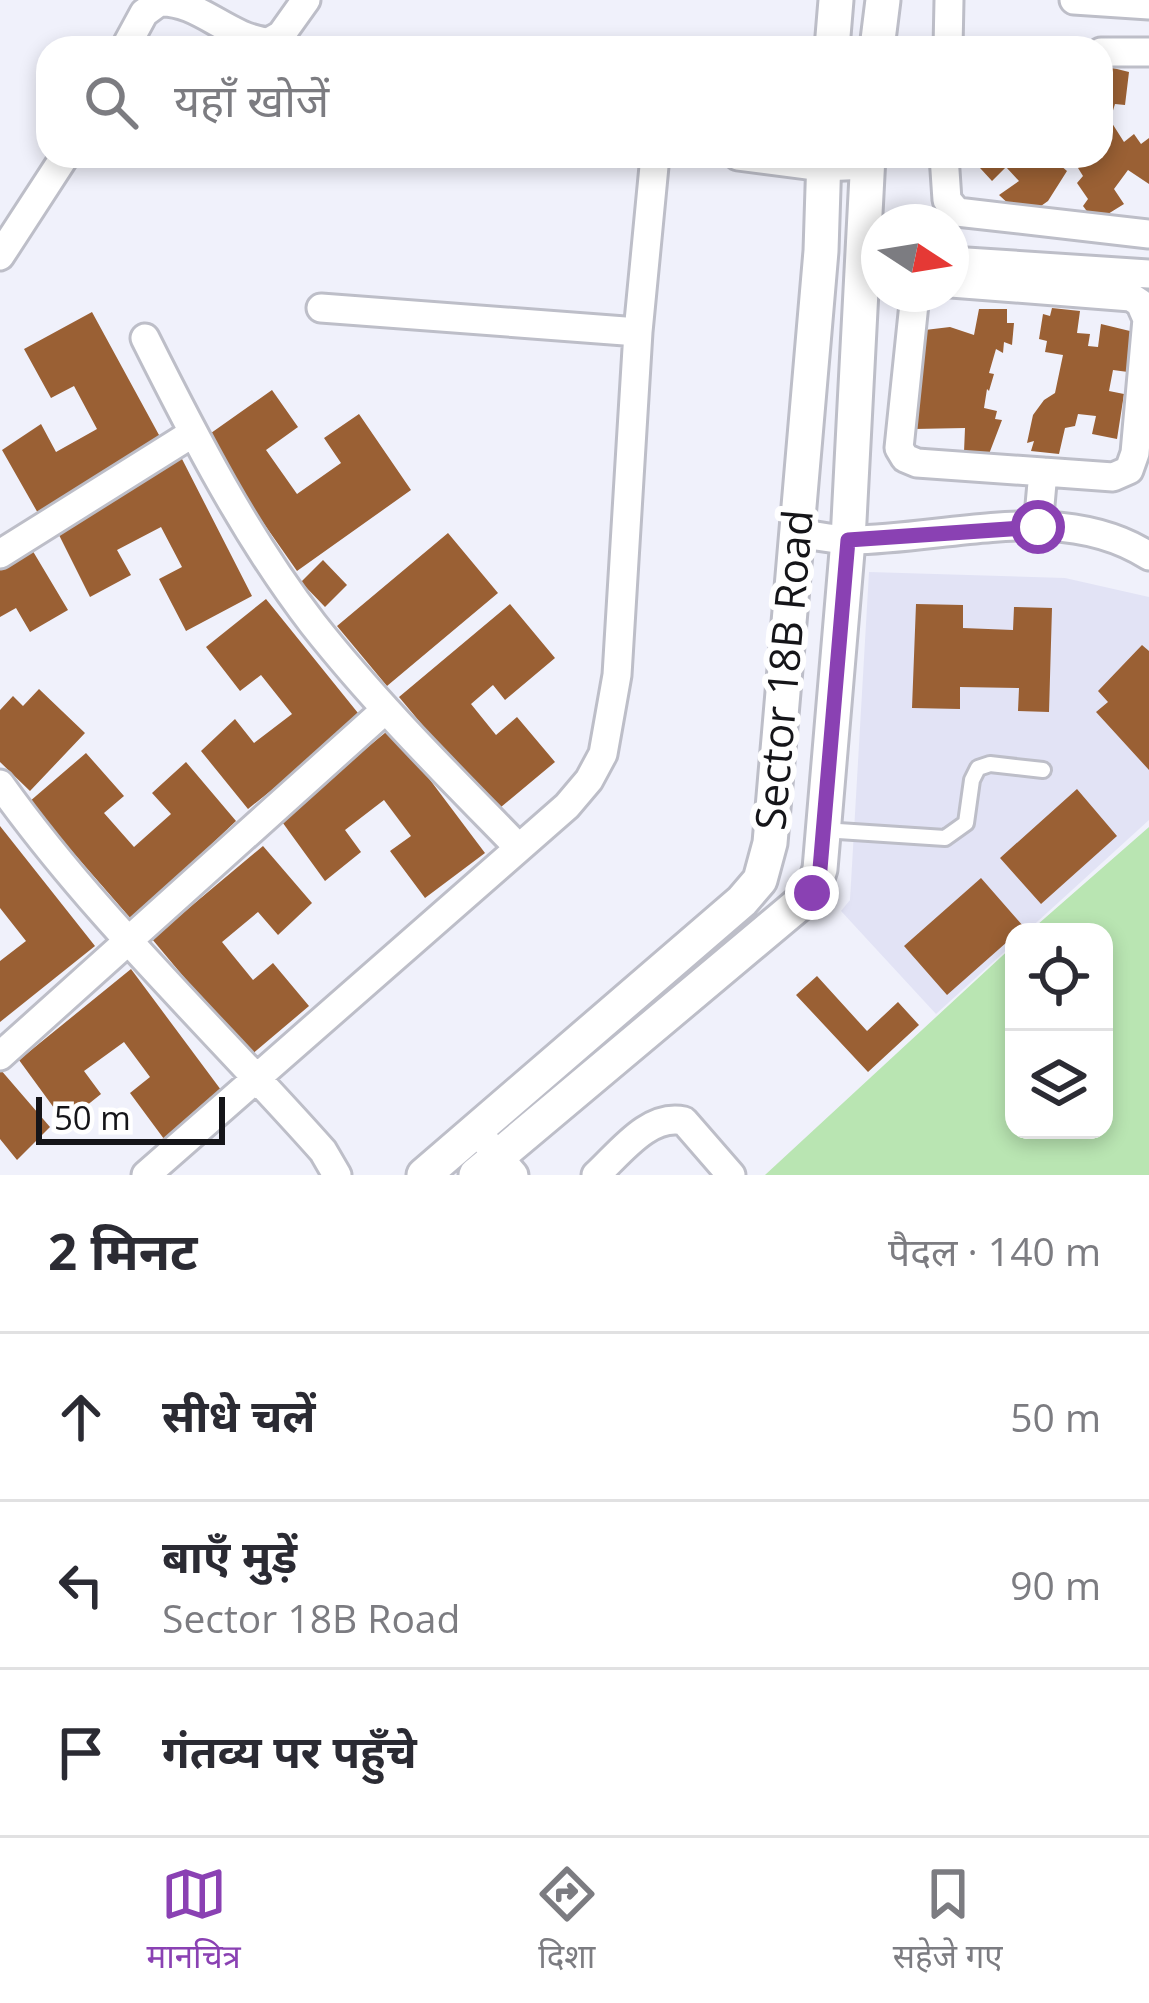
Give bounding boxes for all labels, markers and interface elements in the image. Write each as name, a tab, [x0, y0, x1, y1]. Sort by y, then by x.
search box	[36, 36, 1113, 168]
icon: search	[78, 69, 144, 135]
text: यहाँ खोजें	[174, 69, 329, 130]
north arrow	[861, 204, 969, 312]
route start	[1011, 500, 1065, 554]
street label: Sector 18B Road	[740, 507, 825, 832]
route end	[785, 866, 839, 920]
map controls	[1005, 923, 1113, 1139]
button: locate	[1005, 923, 1113, 1031]
button: layers	[1005, 1031, 1113, 1139]
scale bar	[36, 1091, 225, 1144]
text: 50 m	[54, 1095, 131, 1140]
text: 2 मिनट	[48, 1215, 197, 1285]
text: पैदल · 140 m	[888, 1224, 1101, 1277]
icon: ahead	[48, 1384, 114, 1450]
text: सीधे चलें	[162, 1384, 316, 1445]
text: 50 m	[1010, 1390, 1101, 1443]
text: बाएँ मुड़ें	[162, 1525, 297, 1586]
icon: left	[48, 1552, 114, 1618]
text: 90 m	[1010, 1558, 1101, 1611]
text: Sector 18B Road	[162, 1591, 460, 1644]
icon: arrive	[48, 1720, 114, 1786]
text: गंतव्य पर पहुँचे	[162, 1720, 417, 1781]
tab: मानचित्र	[146, 1861, 241, 1981]
tab: दिशा	[534, 1861, 600, 1981]
tab: सहेजे गए	[893, 1861, 1003, 1981]

